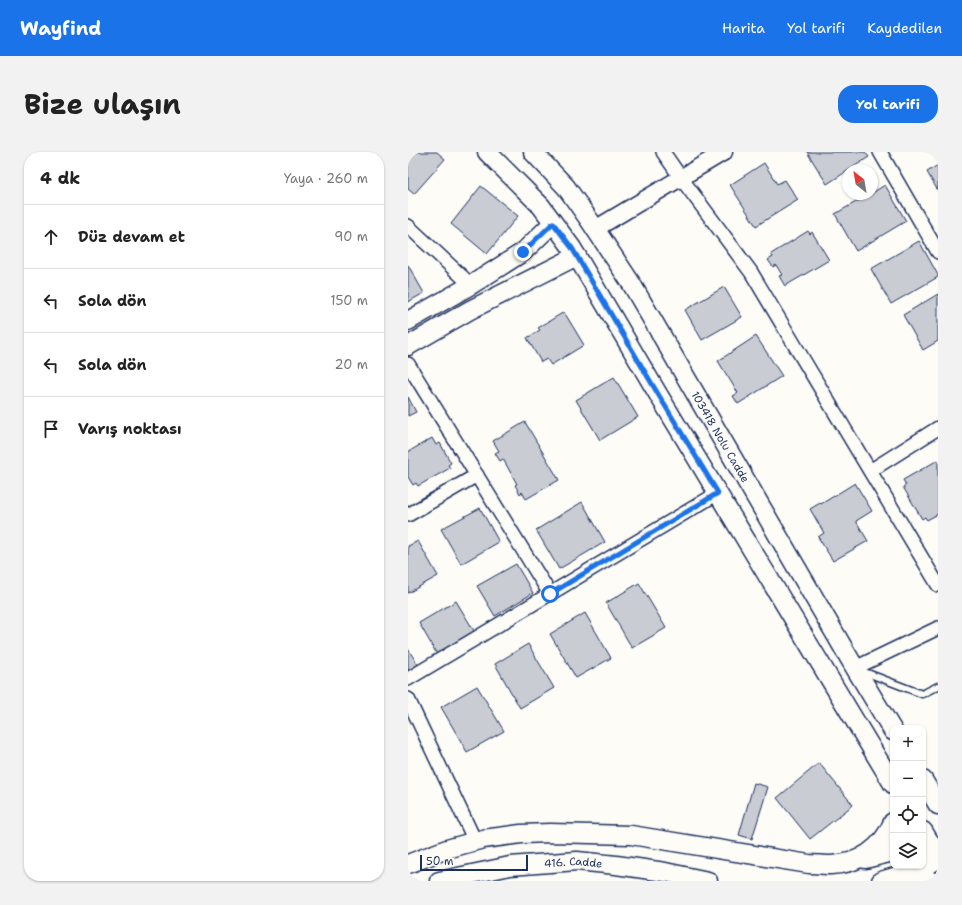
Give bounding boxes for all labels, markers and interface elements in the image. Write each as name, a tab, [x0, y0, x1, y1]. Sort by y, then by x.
text: Wayfind	[20, 16, 101, 41]
text: Harita	[722, 19, 765, 37]
text: Yol tarifi	[787, 19, 845, 37]
text: Kaydedilen	[867, 19, 942, 37]
text: Bize ulaşın	[24, 85, 181, 123]
button: Yol tarifi	[838, 85, 938, 123]
north arrow	[842, 164, 878, 200]
text: 4 dk	[40, 167, 80, 189]
text: Yaya · 260 m	[284, 170, 368, 187]
icon: ahead	[40, 226, 62, 248]
text: Düz devam et	[78, 227, 185, 247]
text: 90 m	[334, 228, 368, 245]
route end	[514, 243, 532, 261]
icon: left	[40, 290, 62, 312]
text: Sola dön	[78, 291, 147, 311]
text: 150 m	[330, 292, 368, 309]
icon: left	[40, 354, 62, 376]
text: Sola dön	[78, 355, 147, 375]
text: 20 m	[335, 356, 368, 373]
street label: 103418 Nolu Cadde	[688, 389, 753, 486]
icon: arrive	[40, 418, 62, 440]
text: Varış noktası	[78, 419, 182, 439]
route start	[541, 585, 559, 603]
map controls	[890, 725, 926, 869]
button: +	[890, 725, 926, 761]
button: −	[890, 761, 926, 797]
button: locate	[890, 797, 926, 833]
button: layers	[890, 833, 926, 869]
scale bar	[420, 853, 528, 872]
text: 50 m	[426, 854, 454, 869]
street label: 416. Cadde	[543, 854, 603, 872]

